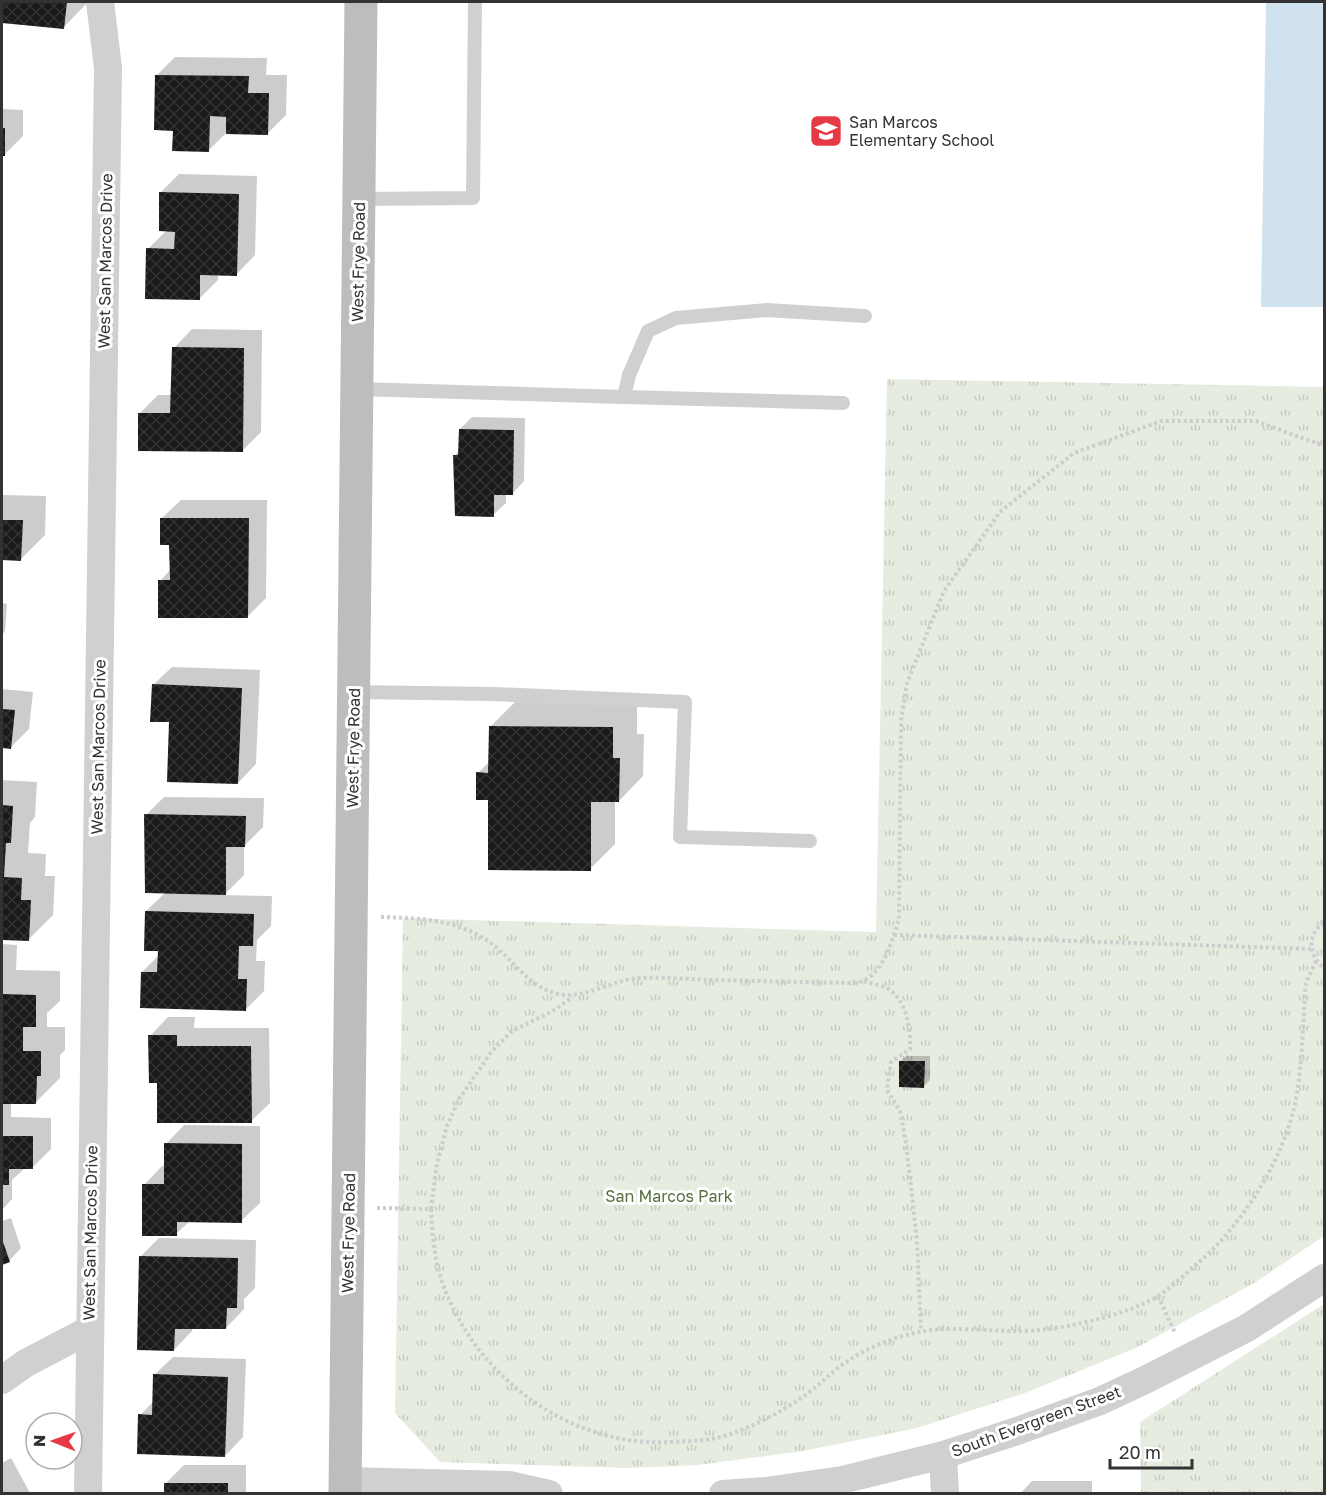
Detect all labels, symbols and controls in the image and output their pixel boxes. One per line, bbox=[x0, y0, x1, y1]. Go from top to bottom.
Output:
place label: San Marcos Elementary School bbox=[849, 112, 994, 150]
school or university icon: San Marcos Elementary School bbox=[808, 113, 844, 149]
street label: West San Marcos Drive bbox=[93, 173, 117, 349]
street label: West Frye Road bbox=[347, 202, 369, 322]
street label: West San Marcos Drive bbox=[86, 659, 110, 835]
street label: West Frye Road bbox=[342, 688, 364, 808]
street label: West San Marcos Drive bbox=[78, 1145, 102, 1321]
street label: West Frye Road bbox=[337, 1173, 359, 1293]
park label: San Marcos Park bbox=[605, 1186, 733, 1206]
street label: South Evergreen Street bbox=[948, 1381, 1124, 1461]
north arrow bbox=[24, 1411, 84, 1471]
scale bar bbox=[1110, 1432, 1192, 1470]
text: N bbox=[29, 1434, 49, 1447]
text: 20 m bbox=[1119, 1441, 1161, 1463]

